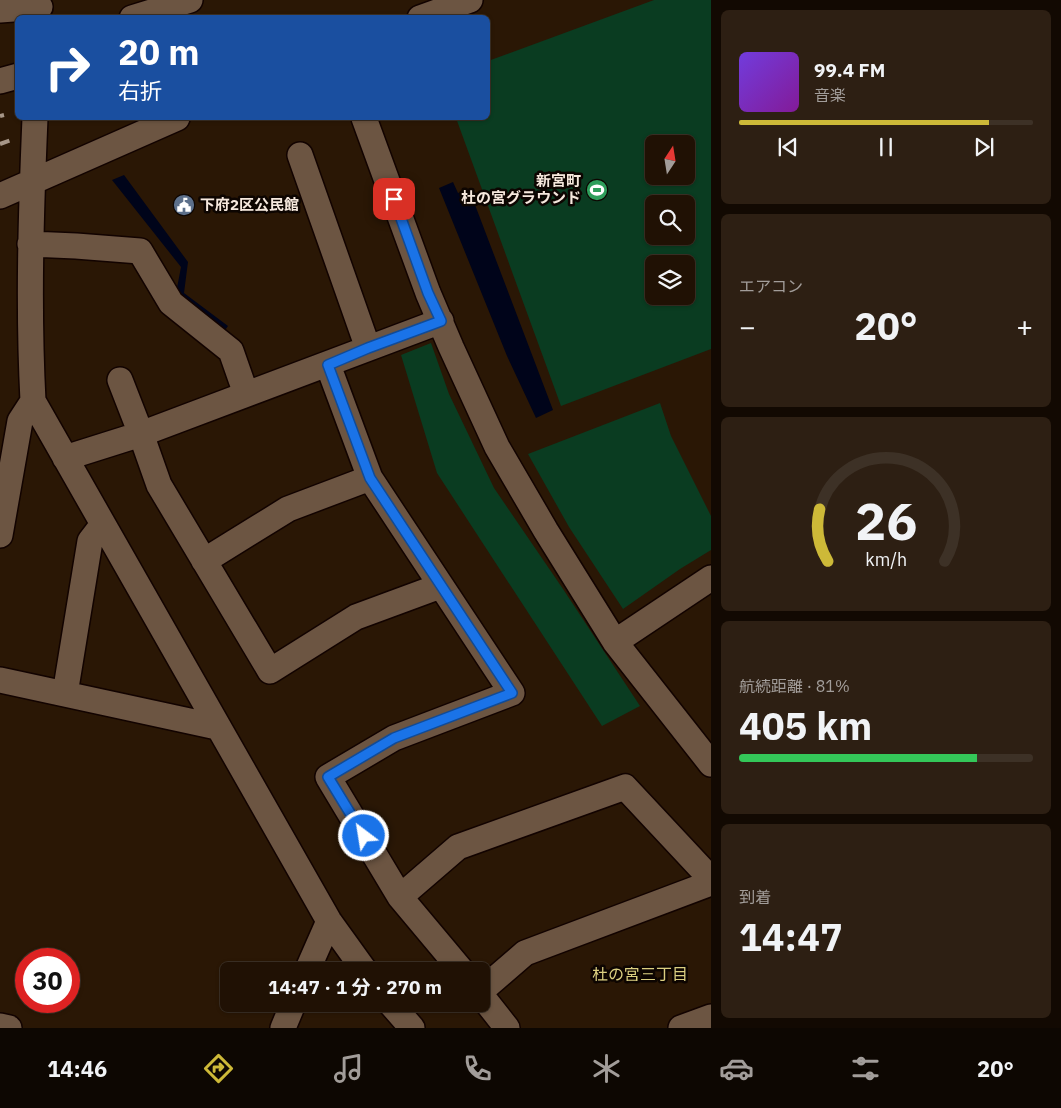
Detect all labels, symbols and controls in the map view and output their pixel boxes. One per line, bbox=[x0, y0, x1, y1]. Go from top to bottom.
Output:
text: 20 m bbox=[118, 29, 200, 75]
icon: right bbox=[35, 35, 100, 100]
text: 99.4 FM bbox=[814, 58, 885, 82]
text: 右折 bbox=[118, 76, 162, 105]
text: 音楽 bbox=[814, 85, 846, 105]
icon: previous bbox=[774, 133, 802, 161]
icon: pause bbox=[872, 133, 900, 161]
icon: next bbox=[970, 133, 998, 161]
north arrow bbox=[645, 135, 695, 185]
map controls bbox=[645, 135, 695, 305]
place label: 新宮町 杜の宮グラウンド bbox=[461, 171, 581, 207]
pin bbox=[373, 178, 415, 220]
sports icon: 新宮町 杜の宮グラウンド bbox=[585, 178, 609, 202]
icon: arrive bbox=[380, 185, 408, 213]
public building icon: 下府2区公民館 bbox=[172, 193, 196, 217]
place label: 下府2区公民館 bbox=[200, 195, 299, 214]
button: search bbox=[645, 195, 695, 245]
button: layers bbox=[645, 255, 695, 305]
text: エアコン bbox=[739, 276, 803, 296]
text: 20° bbox=[854, 301, 918, 350]
text: − bbox=[739, 308, 756, 345]
text: + bbox=[1016, 308, 1033, 345]
text: 26 bbox=[855, 487, 917, 554]
text: km/h bbox=[865, 548, 907, 571]
text: 航続距離 · 81% bbox=[739, 676, 850, 696]
text: 405 km bbox=[739, 701, 872, 750]
position arrow bbox=[337, 809, 389, 861]
text: 到着 bbox=[739, 887, 771, 907]
text: 14:47 bbox=[739, 912, 843, 961]
speed limit sign: 30 bbox=[15, 948, 80, 1013]
district label: 杜の宮三丁目 bbox=[592, 964, 688, 984]
text: 14:47 · 1 分 · 270 m bbox=[268, 975, 442, 999]
icon: directions bbox=[201, 1051, 236, 1086]
icon: music bbox=[331, 1051, 366, 1086]
icon: phone bbox=[460, 1051, 495, 1086]
icon: climate bbox=[589, 1051, 624, 1086]
icon: car bbox=[719, 1051, 754, 1086]
icon: filters bbox=[848, 1051, 883, 1086]
text: 14:46 bbox=[47, 1054, 107, 1083]
text: 20° bbox=[977, 1054, 1014, 1083]

